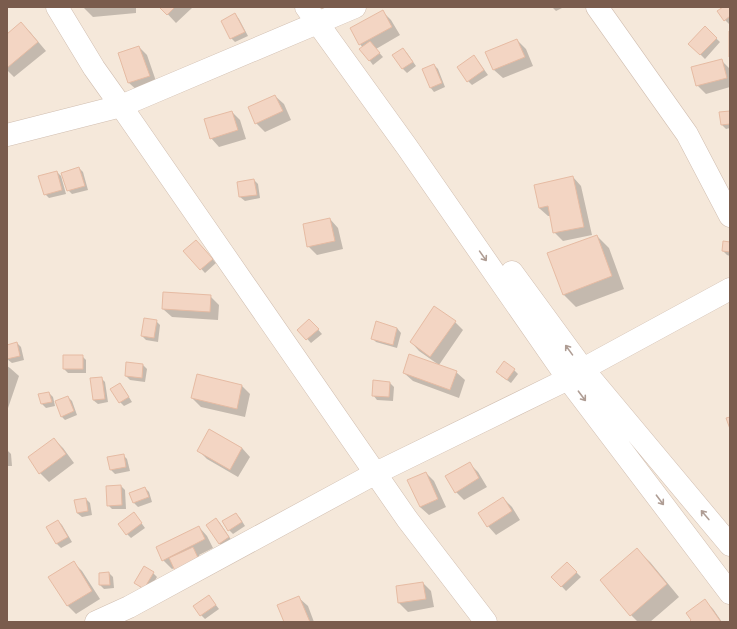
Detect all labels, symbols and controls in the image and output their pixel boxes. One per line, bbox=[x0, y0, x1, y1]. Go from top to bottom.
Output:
one-way arrow bbox=[479, 250, 487, 261]
one-way arrow bbox=[564, 345, 573, 356]
one-way arrow bbox=[577, 391, 586, 402]
one-way arrow bbox=[656, 495, 664, 506]
one-way arrow bbox=[700, 509, 709, 520]

